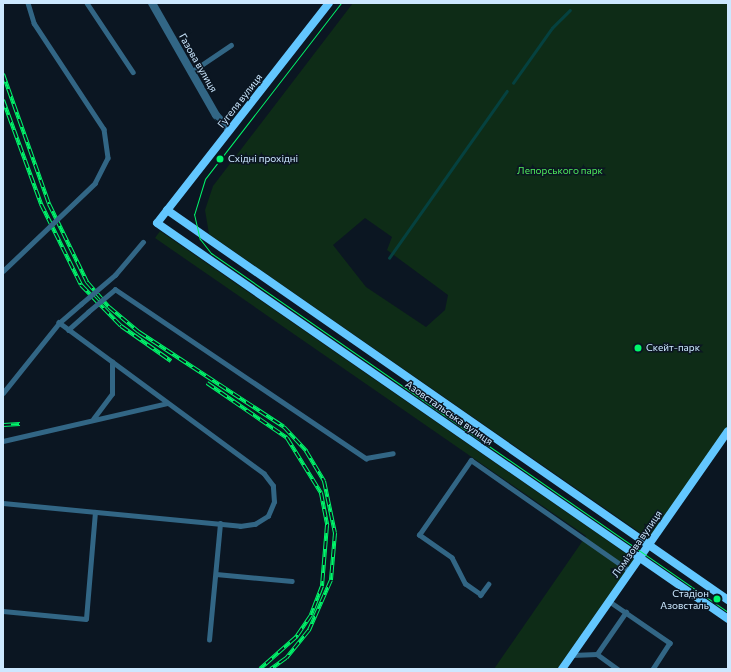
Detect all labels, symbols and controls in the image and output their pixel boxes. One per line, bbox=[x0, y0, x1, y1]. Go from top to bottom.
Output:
street label: Газова вулиця bbox=[176, 31, 220, 95]
street label: Гугеля вулиця bbox=[215, 72, 265, 130]
place label: Східні прохідні bbox=[228, 153, 298, 165]
marker: Східні прохідні bbox=[215, 154, 225, 164]
park label: Лепорського парк bbox=[517, 165, 603, 177]
place label: Скейт-парк bbox=[646, 342, 700, 354]
marker: Скейт-парк bbox=[633, 343, 643, 353]
street label: Азовстальська вулиця bbox=[403, 378, 495, 448]
street label: Ломізова вулиця bbox=[609, 508, 665, 580]
place label: Стадіон Азовсталь bbox=[660, 587, 709, 610]
marker: Стадіон Азовсталь bbox=[712, 594, 722, 604]

